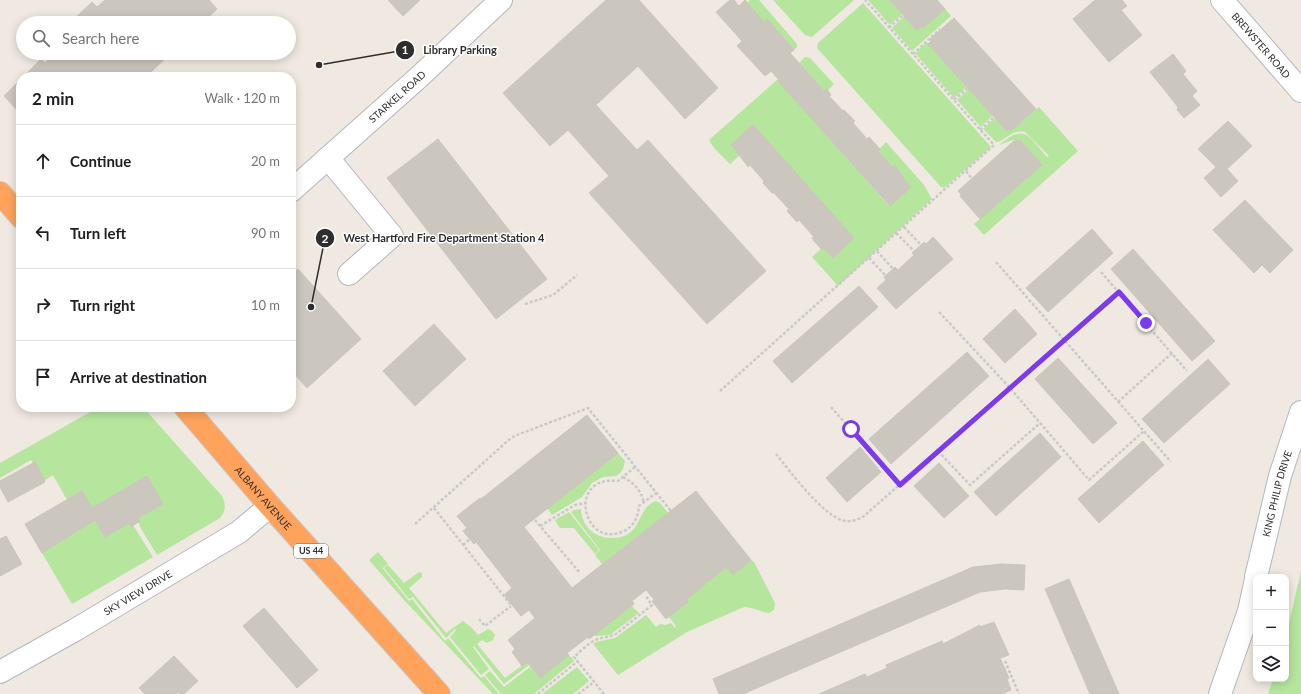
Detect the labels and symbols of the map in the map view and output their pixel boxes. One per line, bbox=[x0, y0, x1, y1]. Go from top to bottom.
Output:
street label: BREWSTER ROAD bbox=[1230, 10, 1293, 81]
callout: Library Parking bbox=[395, 39, 505, 62]
text: 1 bbox=[402, 42, 409, 57]
text: Library Parking bbox=[423, 43, 497, 56]
street label: STARKEL ROAD bbox=[366, 68, 428, 125]
callout: West Hartford Fire Department Station 4 bbox=[315, 227, 552, 250]
text: 2 bbox=[322, 231, 329, 246]
text: West Hartford Fire Department Station 4 bbox=[344, 231, 545, 244]
route end bbox=[1137, 314, 1155, 332]
route start bbox=[842, 420, 860, 438]
street label: KING PHILIP DRIVE bbox=[1260, 449, 1294, 538]
street label: ALBANY AVENUE bbox=[232, 464, 294, 532]
road number: US 44 bbox=[294, 544, 328, 558]
street label: SKY VIEW DRIVE bbox=[101, 567, 174, 618]

